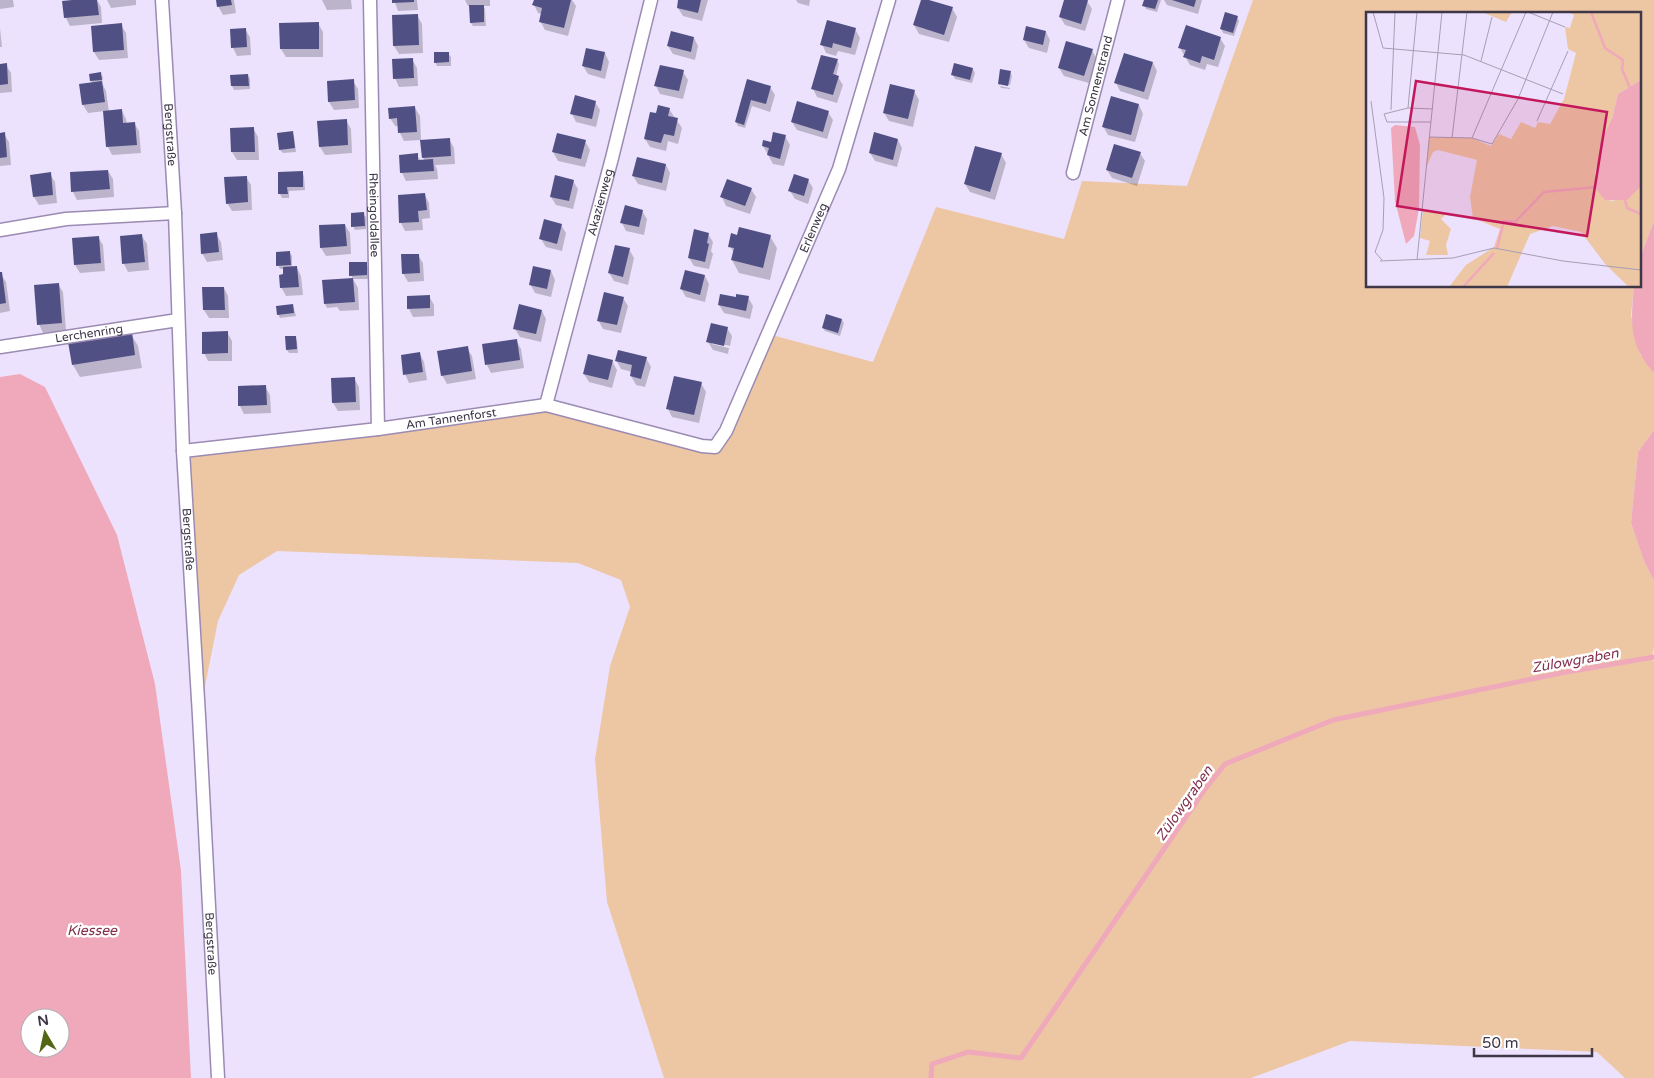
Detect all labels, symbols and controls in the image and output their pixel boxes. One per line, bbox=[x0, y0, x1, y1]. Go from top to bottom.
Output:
inset map bbox=[1366, 12, 1642, 288]
street label: Am Sonnenstrand bbox=[1076, 34, 1115, 138]
street label: Bergstraße bbox=[161, 103, 179, 167]
street label: Akazienweg bbox=[585, 167, 616, 237]
street label: Rheingoldallee bbox=[366, 172, 382, 258]
street label: Erlenweg bbox=[797, 201, 831, 255]
street label: Lerchenring bbox=[54, 321, 124, 346]
street label: Am Tannenforst bbox=[405, 405, 498, 432]
street label: Bergstraße bbox=[179, 508, 197, 571]
water label: Zülowgraben bbox=[1530, 644, 1620, 676]
water label: Zülowgraben bbox=[1152, 762, 1217, 844]
street label: Bergstraße bbox=[202, 912, 220, 976]
water label: Kiessee bbox=[67, 922, 118, 939]
north arrow bbox=[20, 1008, 70, 1058]
text: N bbox=[36, 1011, 50, 1030]
scale bar bbox=[1474, 1026, 1592, 1058]
text: 50 m bbox=[1482, 1034, 1519, 1052]

